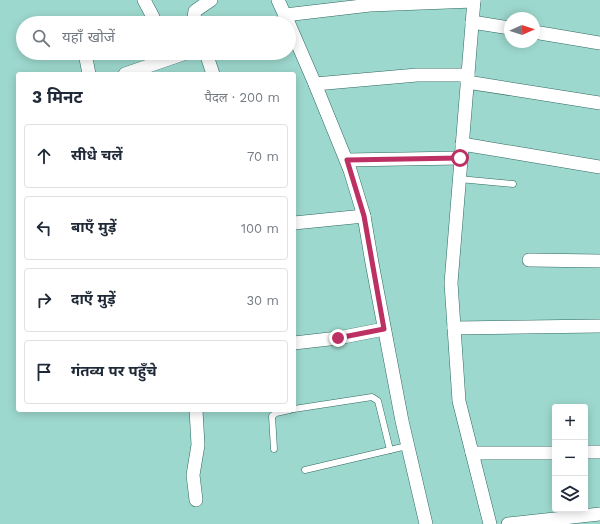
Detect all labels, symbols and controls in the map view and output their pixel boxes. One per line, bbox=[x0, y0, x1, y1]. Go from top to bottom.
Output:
north arrow bbox=[504, 12, 540, 48]
search box bbox=[16, 16, 296, 60]
icon: search bbox=[30, 27, 52, 49]
text: यहाँ खोजें bbox=[62, 28, 115, 46]
text: 3 मिनट bbox=[32, 87, 83, 107]
text: पैदल · 200 m bbox=[205, 90, 280, 105]
icon: ahead bbox=[33, 145, 55, 167]
text: सीधे चलें bbox=[71, 146, 123, 164]
text: 70 m bbox=[247, 149, 279, 164]
route start bbox=[451, 149, 469, 167]
icon: left bbox=[33, 217, 55, 239]
text: बाएँ मुड़ें bbox=[71, 218, 116, 236]
text: 100 m bbox=[241, 221, 279, 236]
icon: right bbox=[33, 289, 55, 311]
text: दाएँ मुड़ें bbox=[71, 290, 116, 308]
text: 30 m bbox=[247, 293, 279, 308]
route end bbox=[329, 329, 347, 347]
icon: arrive bbox=[33, 361, 55, 383]
text: गंतव्य पर पहुँचे bbox=[71, 362, 157, 380]
map controls bbox=[552, 404, 588, 512]
button: + bbox=[552, 404, 588, 440]
button: − bbox=[552, 440, 588, 476]
button: layers bbox=[552, 476, 588, 512]

